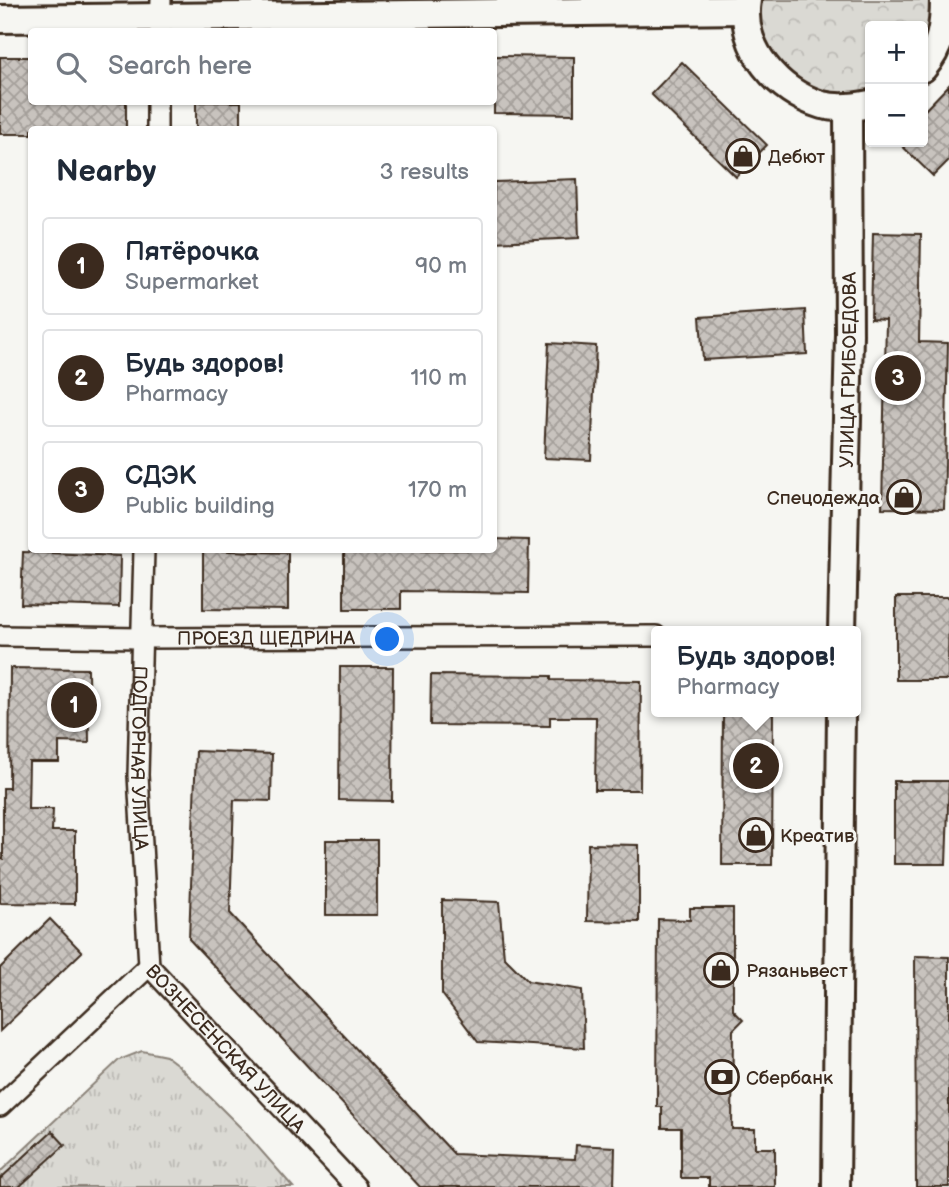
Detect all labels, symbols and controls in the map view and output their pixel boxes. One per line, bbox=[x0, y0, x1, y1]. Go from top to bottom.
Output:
map controls bbox=[865, 21, 928, 147]
button: + bbox=[865, 21, 928, 84]
search box bbox=[28, 28, 497, 105]
icon: search bbox=[52, 48, 90, 86]
text: Search here bbox=[108, 51, 252, 82]
button: − bbox=[865, 84, 928, 147]
shop icon: Дебют bbox=[724, 137, 762, 175]
place label: Дебют bbox=[768, 146, 825, 169]
text: Nearby bbox=[56, 154, 156, 190]
text: 3 results bbox=[380, 158, 469, 186]
text: Пятёрочка bbox=[125, 237, 259, 268]
text: 1 bbox=[76, 252, 86, 280]
text: 90 m bbox=[415, 252, 467, 280]
text: Supermarket bbox=[125, 268, 259, 296]
street label: УЛИЦА ГРИБОЕДОВА bbox=[836, 272, 862, 468]
text: Будь здоров! bbox=[125, 349, 284, 380]
pin: 3 bbox=[875, 352, 921, 404]
text: 2 bbox=[74, 364, 88, 392]
text: 110 m bbox=[410, 364, 467, 392]
text: Pharmacy bbox=[125, 380, 228, 408]
text: СДЭК bbox=[125, 461, 196, 492]
text: 3 bbox=[74, 476, 88, 504]
text: 170 m bbox=[408, 476, 467, 504]
shop icon: Спецодежда bbox=[885, 478, 923, 516]
place label: Спецодежда bbox=[767, 487, 880, 510]
text: Public building bbox=[125, 492, 275, 520]
your location bbox=[370, 622, 404, 656]
popup bbox=[651, 626, 861, 717]
street label: ПРОЕЗД ЩЕДРИНА bbox=[177, 627, 356, 651]
text: Будь здоров! bbox=[676, 642, 836, 673]
street label: ПОДГОРНАЯ УЛИЦА bbox=[125, 665, 152, 851]
text: Pharmacy bbox=[676, 673, 780, 701]
pin: 1 bbox=[51, 679, 97, 731]
pin: 2 bbox=[733, 740, 779, 792]
shop icon: Креатив bbox=[737, 816, 775, 854]
place label: Креатив bbox=[780, 825, 854, 848]
shop icon: Рязаньвест bbox=[702, 951, 740, 989]
street label: ВОЗНЕСЕНСКАЯ УЛИЦА bbox=[140, 960, 310, 1139]
place label: Рязаньвест bbox=[746, 960, 848, 983]
bank icon: Сбербанк bbox=[703, 1058, 741, 1096]
place label: Сбербанк bbox=[746, 1067, 833, 1090]

